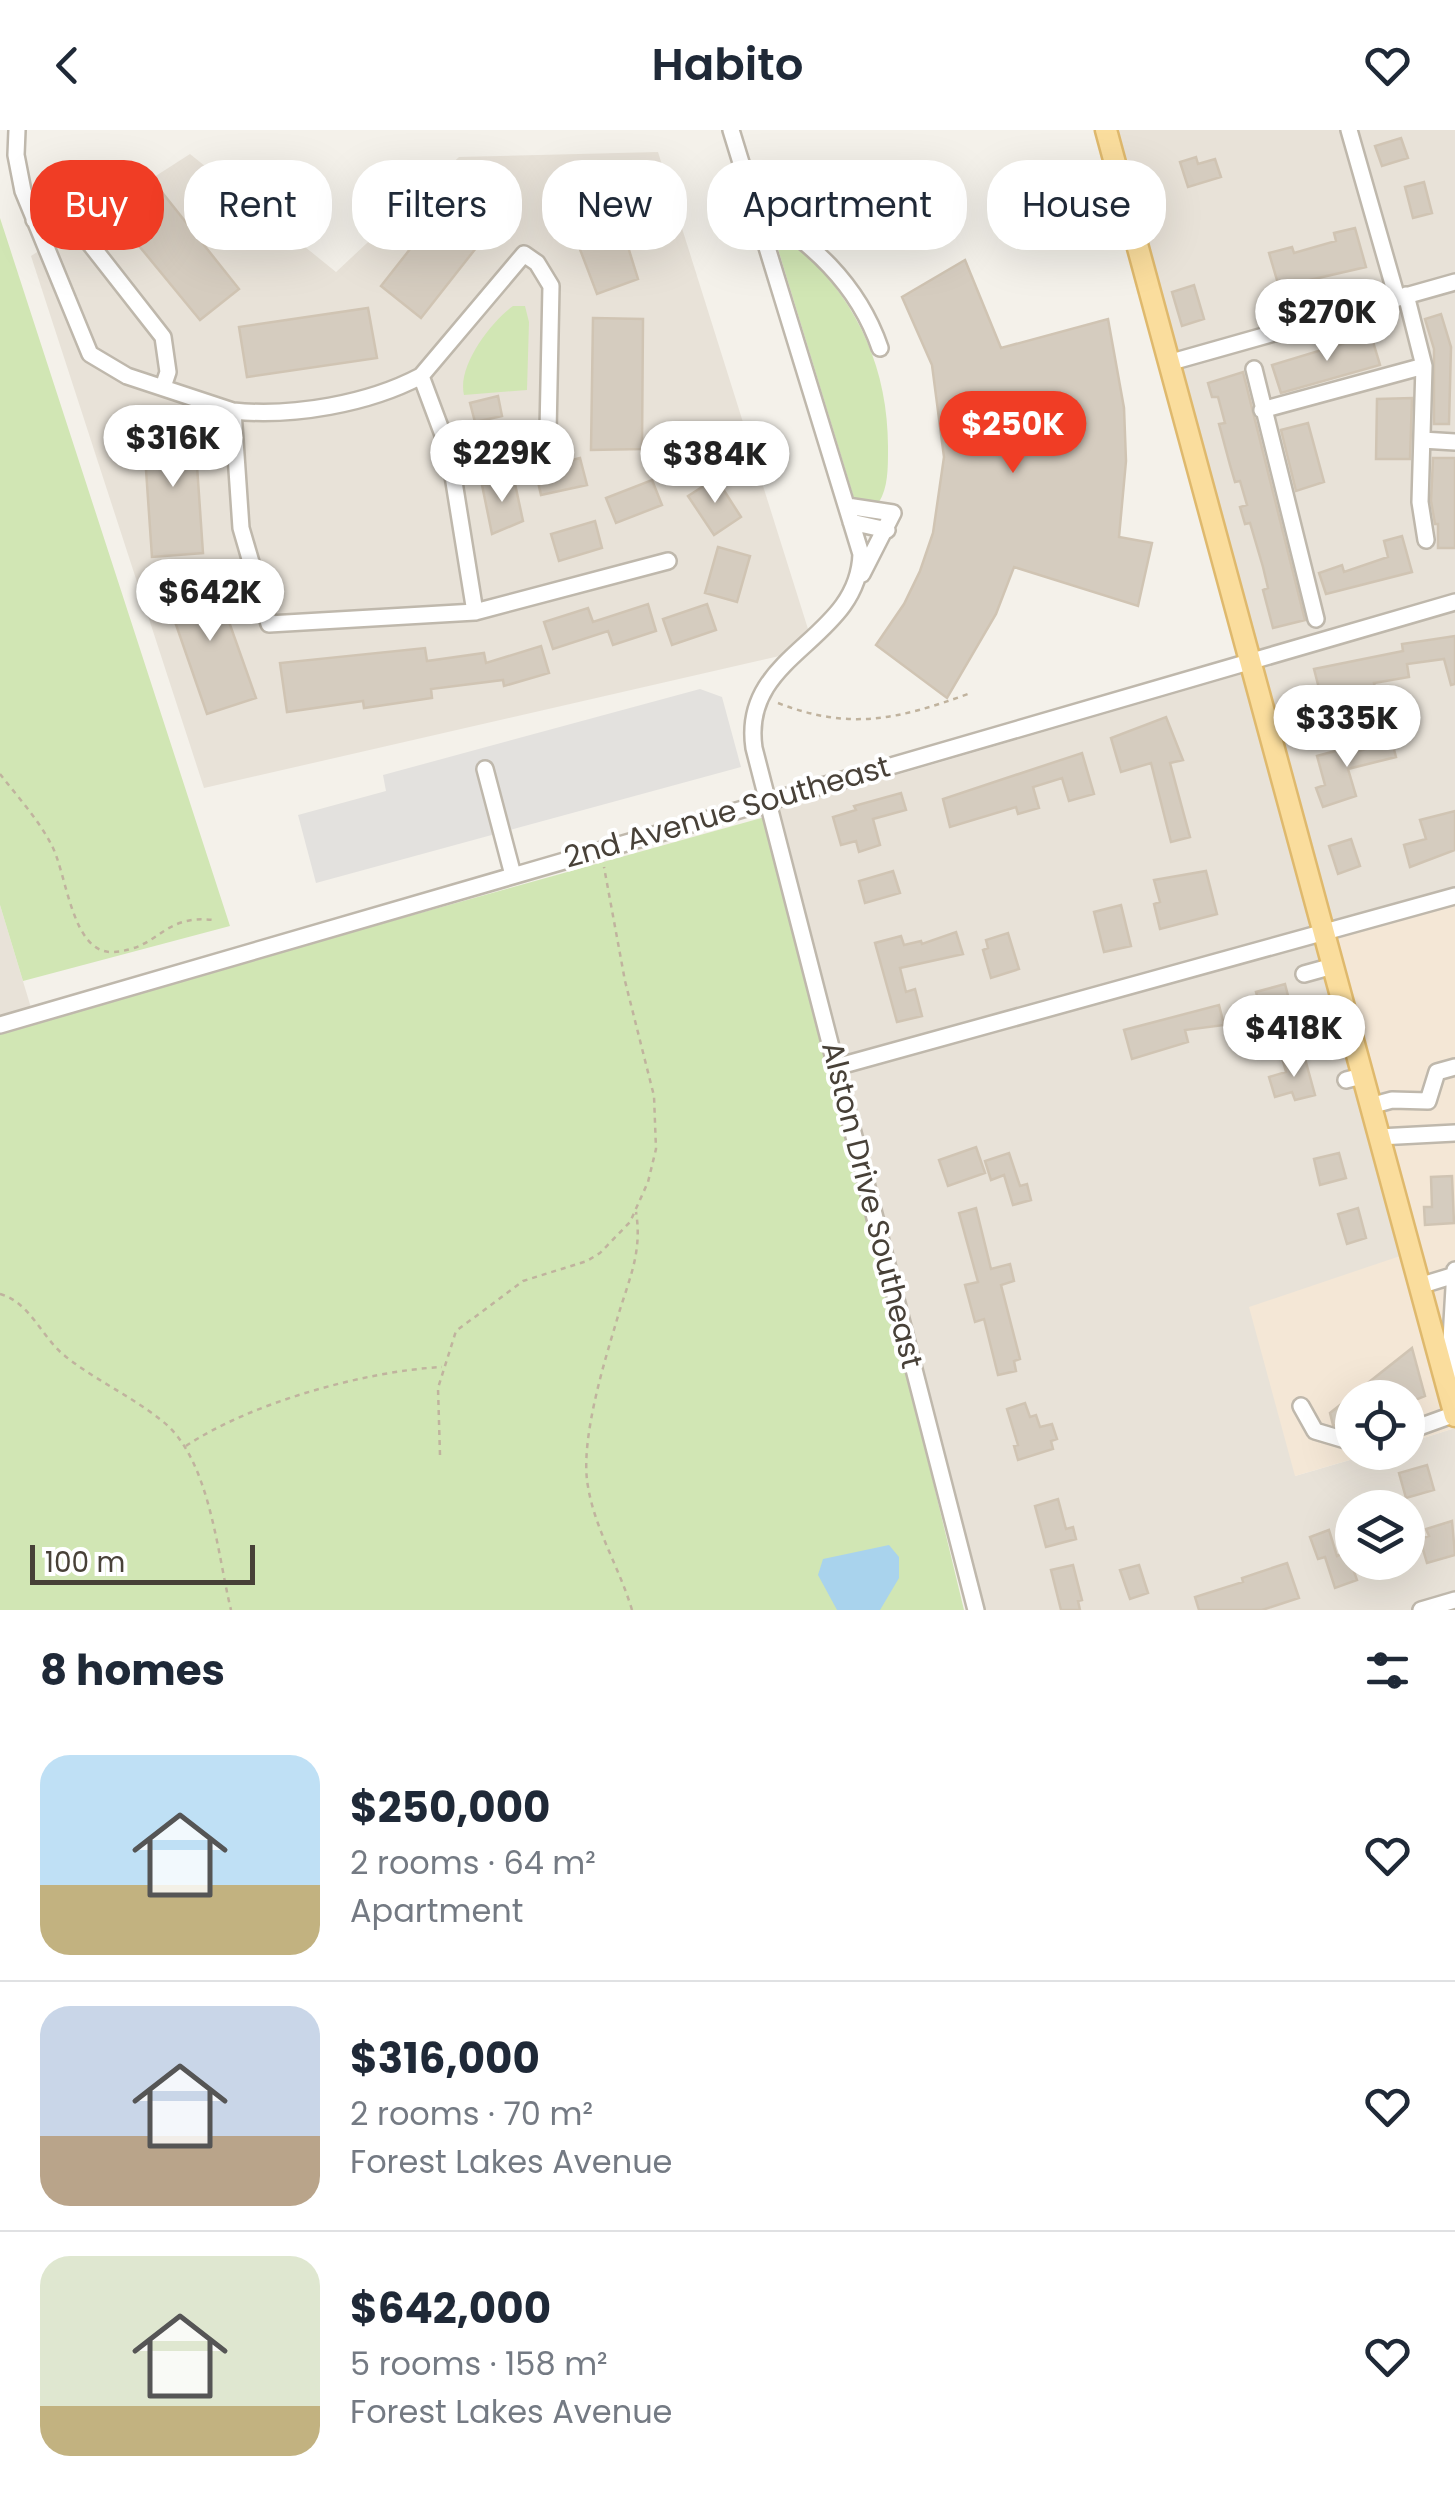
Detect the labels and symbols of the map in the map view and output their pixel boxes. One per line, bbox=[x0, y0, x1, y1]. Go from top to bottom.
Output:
pin: $270K bbox=[1257, 279, 1397, 364]
pin: $250K bbox=[943, 391, 1083, 476]
pin: $316K bbox=[103, 405, 243, 490]
pin: $229K bbox=[432, 420, 572, 505]
pin: $384K bbox=[645, 421, 785, 506]
pin: $642K bbox=[140, 559, 280, 644]
pin: $335K bbox=[1277, 685, 1417, 770]
street label: 2nd Avenue Southeast bbox=[559, 744, 895, 879]
pin: $418K bbox=[1224, 995, 1364, 1080]
street label: Alston Drive Southeast bbox=[811, 1037, 934, 1373]
scale bar bbox=[30, 1540, 255, 1584]

